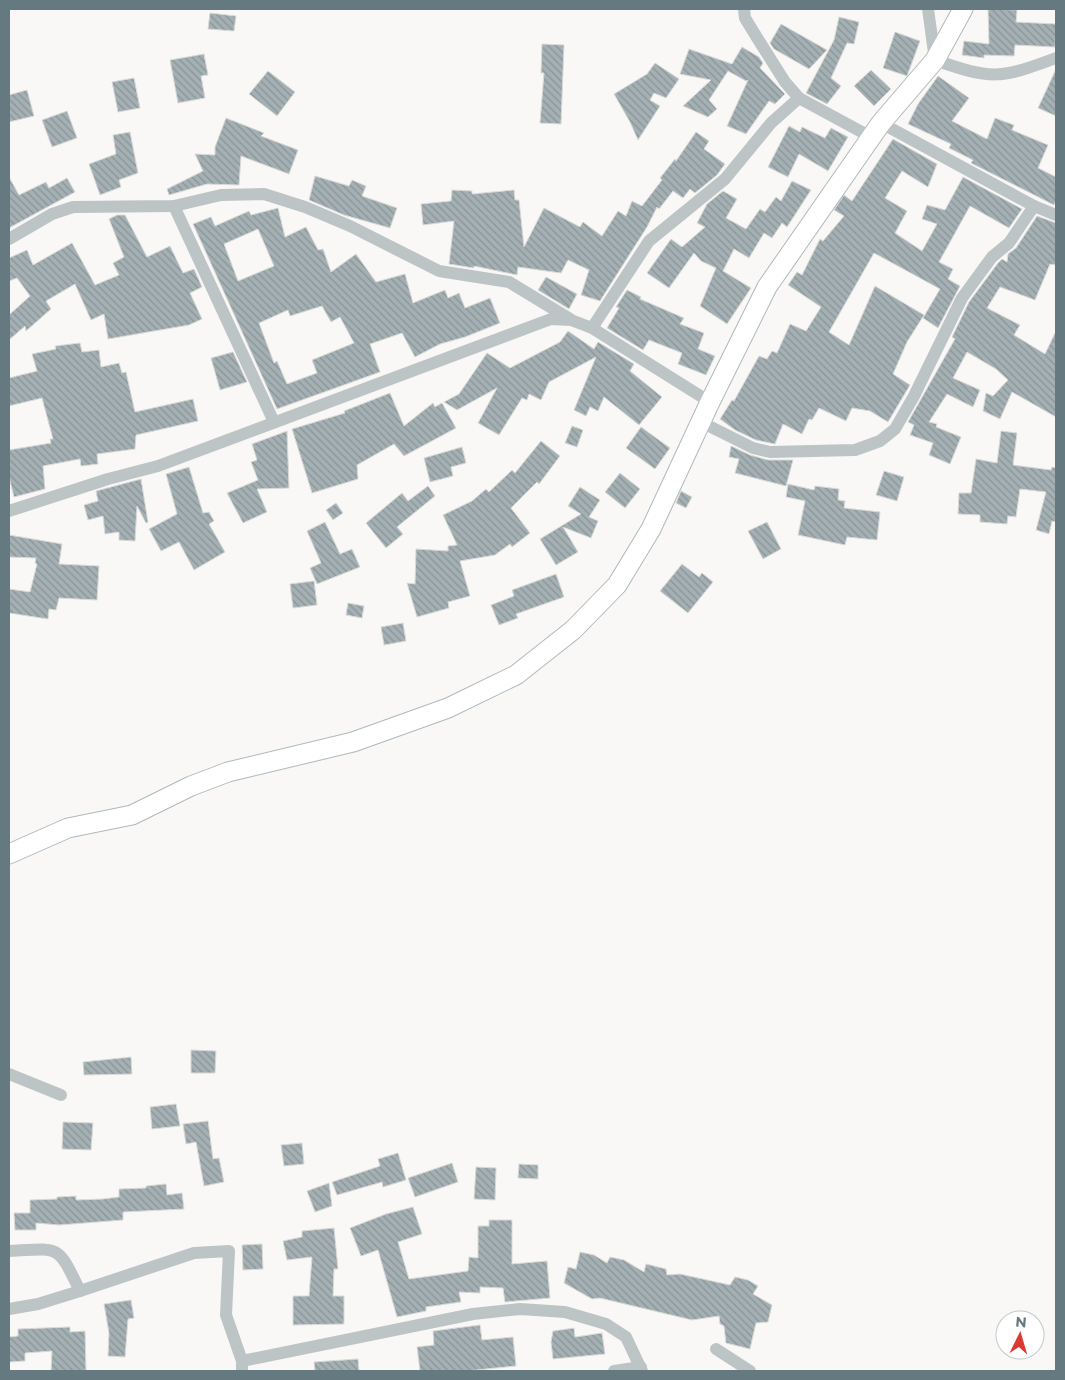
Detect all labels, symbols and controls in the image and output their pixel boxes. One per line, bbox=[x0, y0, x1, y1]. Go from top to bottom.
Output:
north arrow bbox=[995, 1310, 1045, 1360]
text: N bbox=[1015, 1313, 1028, 1332]

